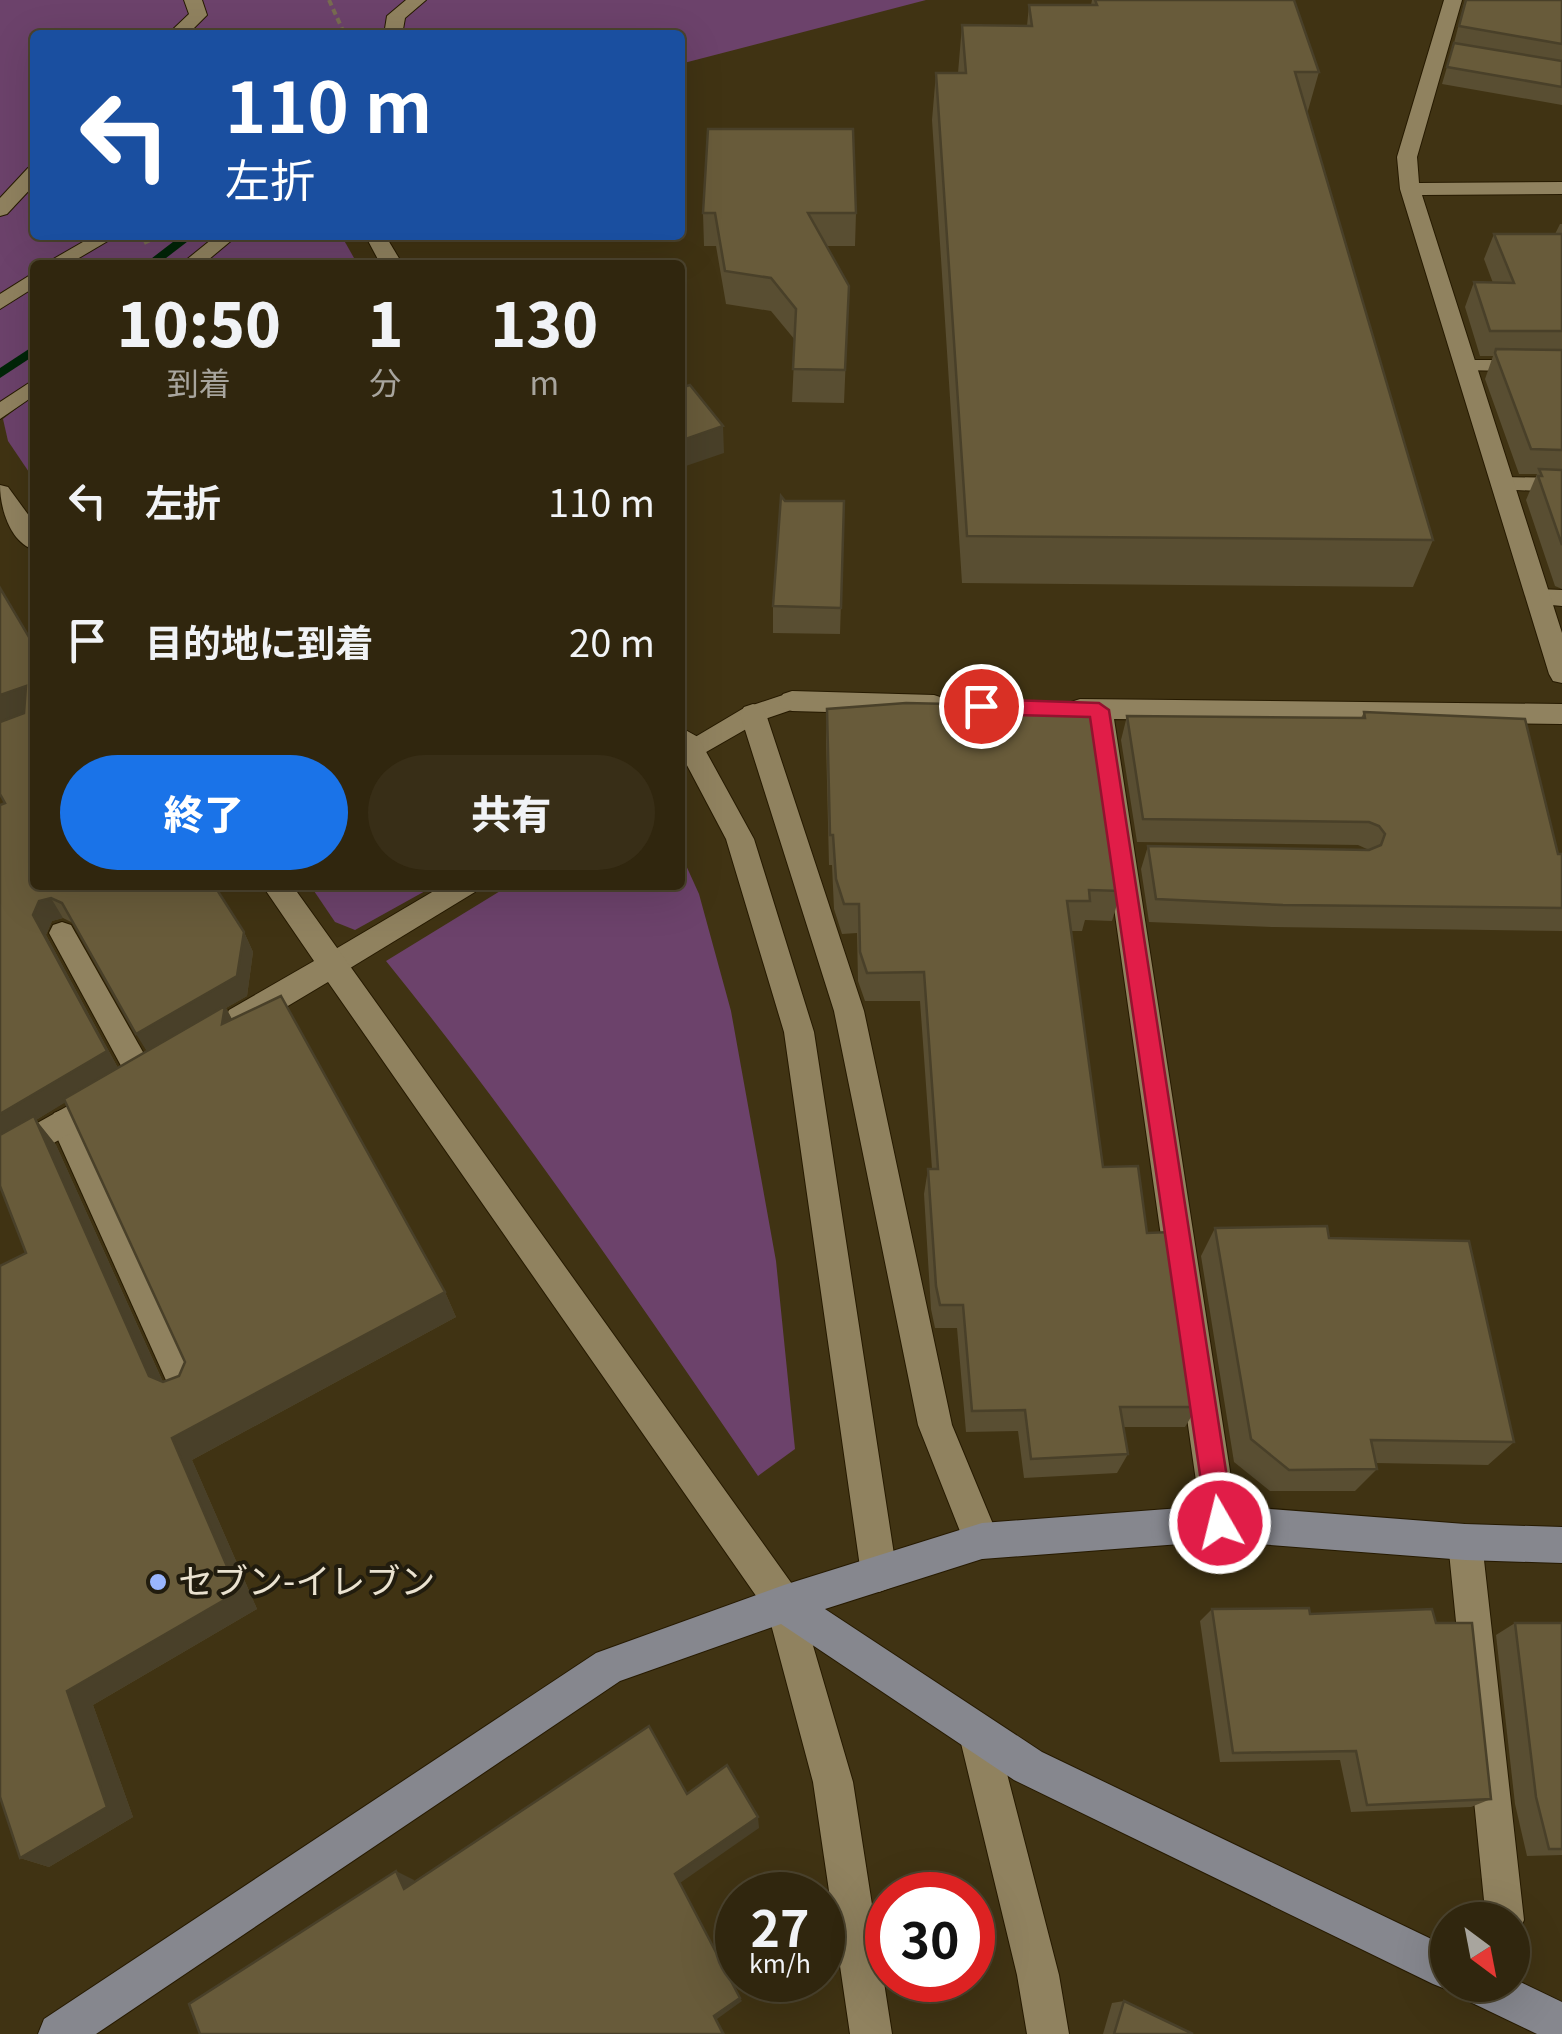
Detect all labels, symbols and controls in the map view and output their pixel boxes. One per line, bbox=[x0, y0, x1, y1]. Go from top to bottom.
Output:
text: 110 m bbox=[225, 52, 432, 153]
icon: left bbox=[60, 70, 190, 200]
text: 左折 bbox=[225, 145, 315, 210]
text: 10:50 bbox=[117, 277, 281, 364]
text: 1 bbox=[368, 277, 404, 364]
text: 130 bbox=[490, 277, 598, 364]
text: 到着 bbox=[167, 358, 231, 404]
text: 分 bbox=[370, 358, 402, 404]
text: m bbox=[529, 358, 559, 404]
icon: left bbox=[60, 473, 115, 528]
text: 左折 bbox=[145, 473, 221, 528]
text: 110 m bbox=[548, 473, 655, 528]
icon: arrive bbox=[60, 613, 115, 668]
text: 目的地に到着 bbox=[145, 613, 373, 668]
text: 20 m bbox=[569, 613, 655, 668]
pin bbox=[939, 664, 1024, 749]
icon: arrive bbox=[954, 679, 1009, 734]
button: 終了 bbox=[60, 755, 348, 870]
button: 共有 bbox=[368, 755, 655, 870]
position arrow bbox=[1168, 1471, 1272, 1575]
place label: セブン-イレブン bbox=[178, 1553, 435, 1604]
marker: セブン-イレブン bbox=[147, 1571, 169, 1593]
speed limit sign: 30 bbox=[865, 1872, 995, 2002]
text: 27 bbox=[751, 1889, 810, 1961]
north arrow bbox=[1430, 1902, 1530, 2002]
map controls bbox=[1430, 1902, 1530, 2002]
text: km/h bbox=[749, 1944, 811, 1980]

